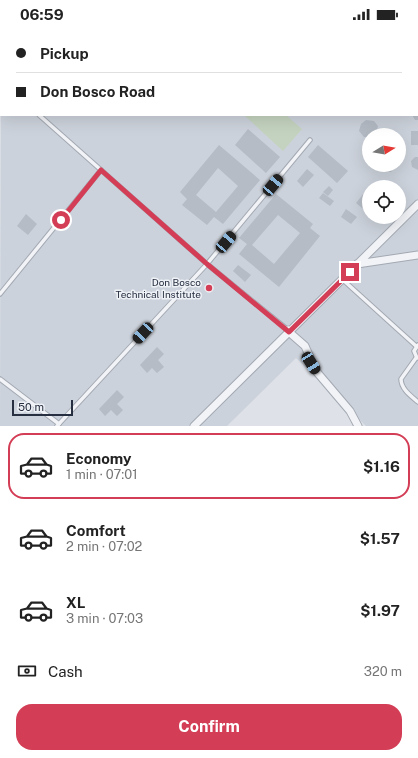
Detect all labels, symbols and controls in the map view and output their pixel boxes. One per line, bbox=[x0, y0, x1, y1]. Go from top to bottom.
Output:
text: 06:59 bbox=[20, 6, 64, 23]
text: Pickup bbox=[40, 45, 89, 62]
text: Don Bosco Road bbox=[40, 83, 155, 100]
north arrow bbox=[362, 128, 406, 172]
map controls bbox=[362, 128, 406, 224]
car bbox=[261, 172, 285, 198]
button: locate bbox=[362, 180, 406, 224]
route start bbox=[52, 211, 70, 229]
car bbox=[214, 229, 238, 255]
route end bbox=[341, 263, 359, 281]
place label: Don Bosco Technical Institute bbox=[115, 276, 201, 300]
marker: Don Bosco Technical Institute bbox=[204, 283, 214, 293]
car bbox=[130, 320, 156, 346]
car bbox=[300, 350, 322, 376]
scale bar bbox=[12, 398, 73, 417]
text: 50 m bbox=[18, 401, 44, 413]
icon: car bbox=[18, 448, 54, 484]
text: Economy bbox=[66, 450, 131, 467]
text: $1.16 bbox=[363, 458, 400, 475]
text: 1 min · 07:01 bbox=[66, 467, 137, 482]
icon: car bbox=[18, 520, 54, 556]
text: Comfort bbox=[66, 522, 126, 539]
text: $1.57 bbox=[360, 530, 400, 547]
text: 2 min · 07:02 bbox=[66, 539, 142, 554]
icon: car bbox=[18, 592, 54, 628]
text: XL bbox=[66, 594, 85, 611]
text: $1.97 bbox=[360, 602, 400, 619]
text: 3 min · 07:03 bbox=[66, 611, 143, 626]
icon: cash bbox=[16, 660, 38, 682]
text: Cash bbox=[48, 663, 83, 680]
text: 320 m bbox=[364, 664, 402, 679]
button: Confirm bbox=[16, 704, 402, 750]

